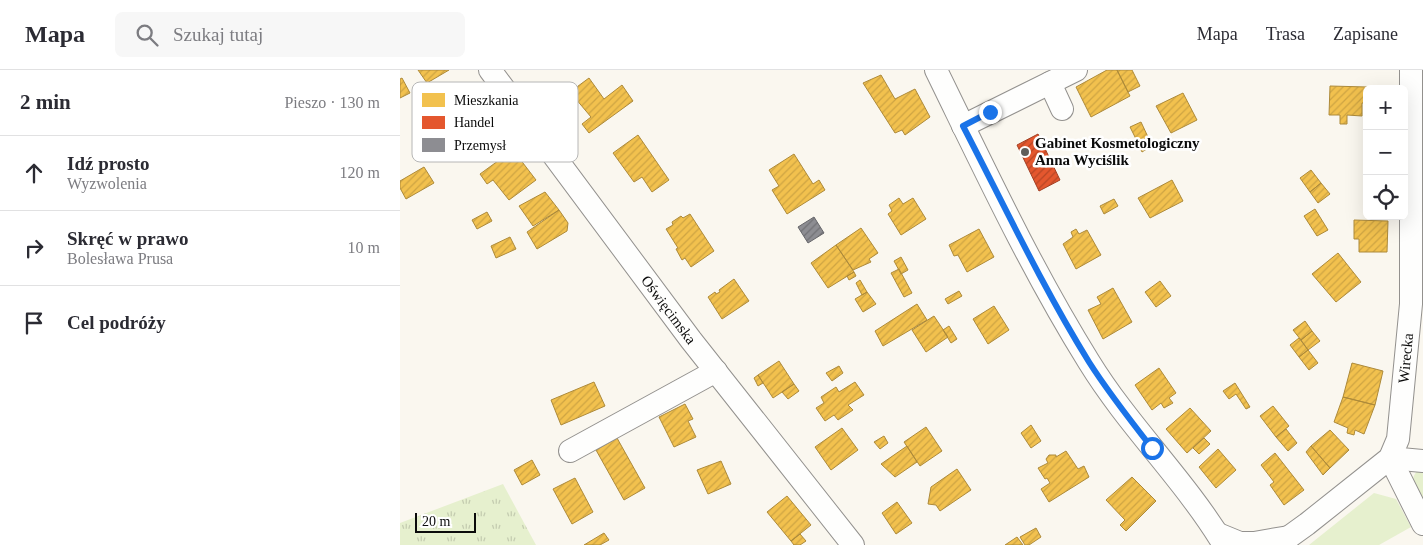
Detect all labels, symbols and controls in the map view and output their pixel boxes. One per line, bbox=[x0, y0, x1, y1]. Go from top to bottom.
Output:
search box bbox=[115, 12, 465, 57]
text: Mapa bbox=[25, 21, 85, 47]
icon: search bbox=[133, 21, 161, 49]
text: Szukaj tutaj bbox=[173, 24, 263, 45]
text: Mapa bbox=[1197, 24, 1238, 44]
text: Trasa bbox=[1266, 24, 1305, 44]
text: Zapisane bbox=[1333, 24, 1398, 44]
legend bbox=[412, 82, 578, 162]
map controls bbox=[1363, 85, 1408, 220]
button: + bbox=[1363, 85, 1408, 130]
text: 2 min bbox=[20, 90, 71, 114]
text: Mieszkania bbox=[454, 93, 519, 108]
text: Pieszo · 130 m bbox=[284, 94, 380, 111]
route end bbox=[979, 101, 1002, 124]
text: Handel bbox=[454, 115, 495, 130]
button: − bbox=[1363, 130, 1408, 175]
place label: Gabinet Kosmetologiczny Anna Wyciślik bbox=[1035, 135, 1200, 168]
text: Przemysł bbox=[454, 138, 506, 153]
marker: Gabinet Kosmetologiczny Anna Wyciślik bbox=[1019, 146, 1031, 158]
text: Idź prosto bbox=[67, 153, 150, 174]
icon: ahead bbox=[20, 159, 48, 187]
text: 120 m bbox=[340, 164, 380, 181]
text: Wyzwolenia bbox=[67, 175, 147, 192]
button: locate bbox=[1363, 175, 1408, 220]
text: Skręć w prawo bbox=[67, 228, 188, 249]
icon: right bbox=[20, 234, 48, 262]
text: 10 m bbox=[348, 239, 380, 256]
text: Bolesława Prusa bbox=[67, 250, 173, 267]
street label: Oświęcimska bbox=[638, 273, 699, 347]
icon: arrive bbox=[20, 309, 48, 337]
text: Cel podróży bbox=[67, 312, 166, 333]
street label: Wirecka bbox=[1395, 332, 1416, 384]
route start bbox=[1141, 437, 1164, 460]
scale bar bbox=[415, 510, 476, 533]
text: 20 m bbox=[422, 514, 450, 529]

